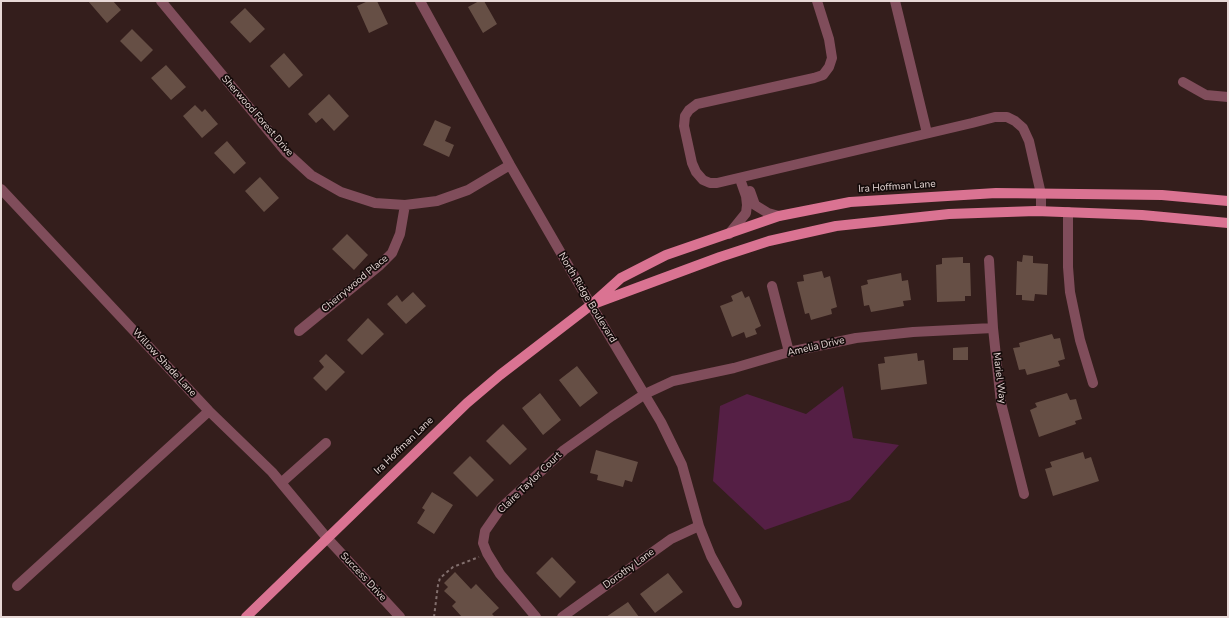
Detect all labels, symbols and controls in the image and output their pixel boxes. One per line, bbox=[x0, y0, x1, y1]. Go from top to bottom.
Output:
street label: Sherwood Forest Drive bbox=[219, 73, 295, 159]
street label: Ira Hoffman Lane bbox=[858, 178, 936, 196]
street label: North Ridge Boulevard bbox=[555, 251, 619, 345]
street label: Cherrywood Place bbox=[319, 253, 391, 315]
street label: Willow Shade Lane bbox=[130, 327, 198, 399]
street label: Amelia Drive bbox=[786, 335, 846, 359]
street label: Mariel Way bbox=[990, 352, 1008, 404]
street label: Ira Hoffman Lane bbox=[372, 415, 436, 477]
street label: Claire Taylor Court bbox=[496, 450, 564, 516]
street label: Dorothy Lane bbox=[601, 546, 657, 592]
street label: Success Drive bbox=[337, 550, 389, 604]

